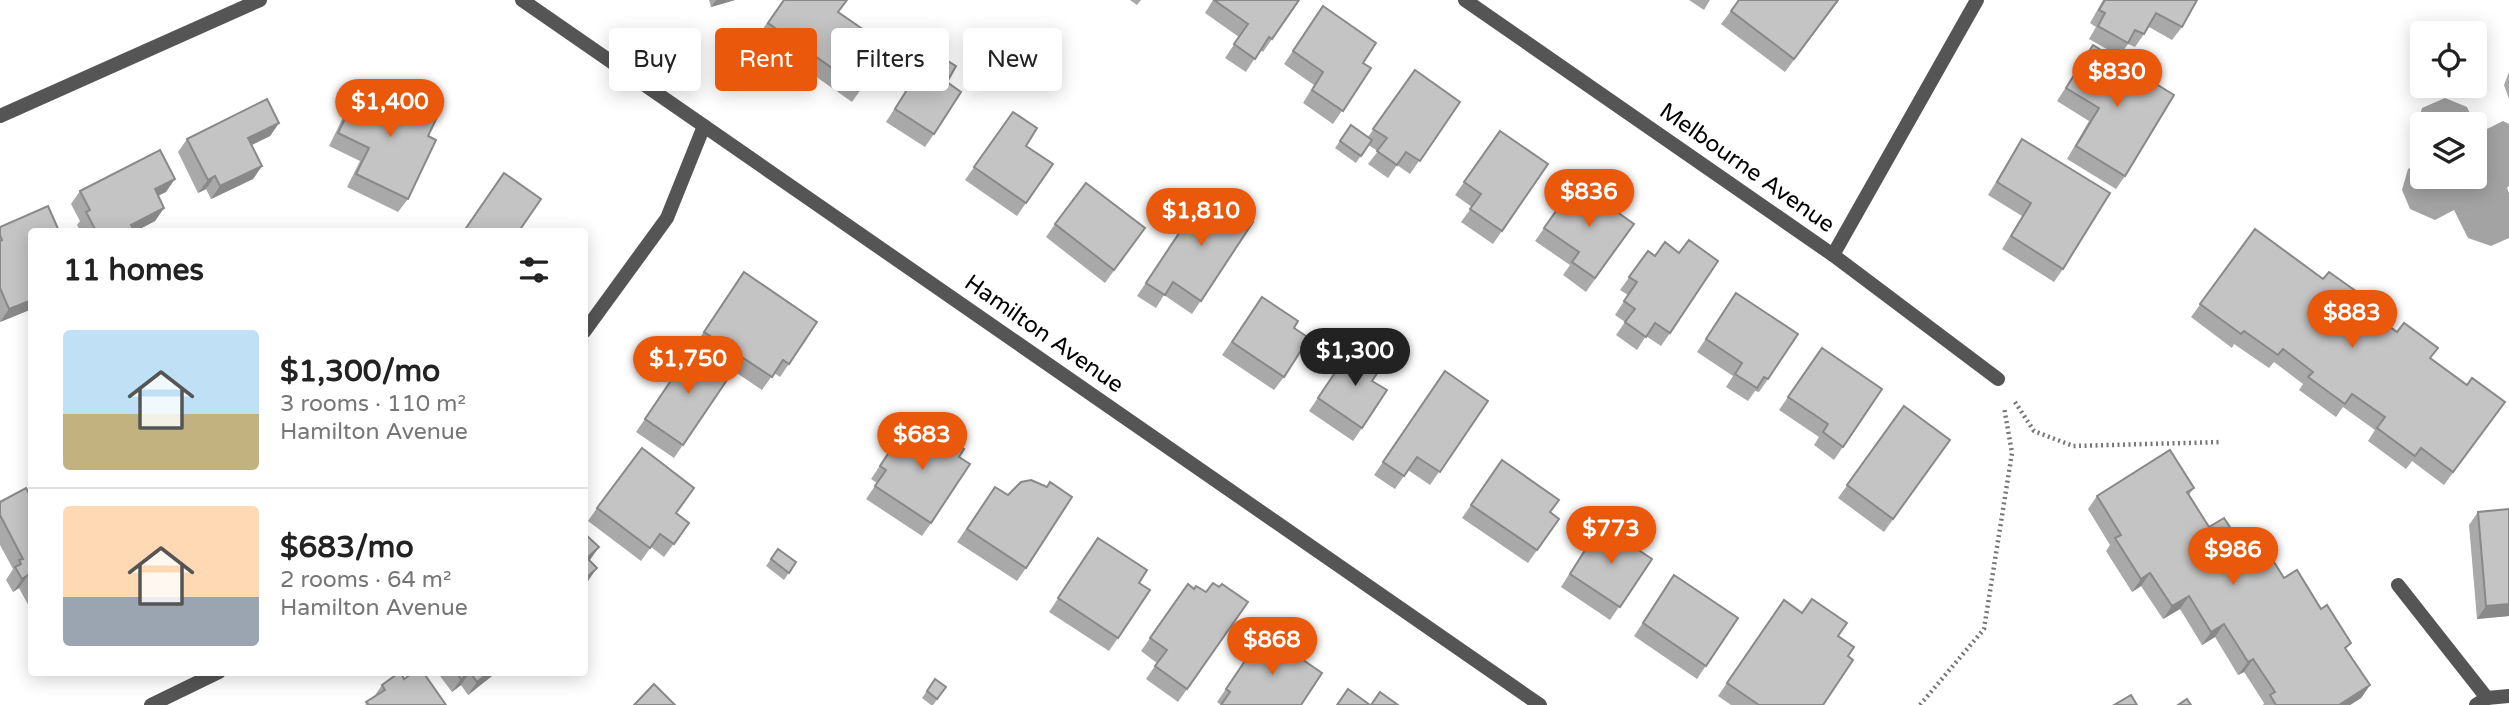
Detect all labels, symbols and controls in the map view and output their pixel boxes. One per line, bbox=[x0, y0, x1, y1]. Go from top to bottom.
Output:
map controls bbox=[2410, 21, 2487, 189]
button: locate bbox=[2410, 21, 2487, 98]
chip: Buy bbox=[609, 28, 701, 91]
chip: Rent bbox=[715, 28, 817, 91]
chip: Filters bbox=[831, 28, 949, 91]
chip: New bbox=[963, 28, 1062, 91]
pin: $830 bbox=[2076, 50, 2158, 109]
text: $830 bbox=[2088, 58, 2146, 86]
pin: $1,400 bbox=[333, 80, 447, 139]
text: $1,400 bbox=[351, 88, 429, 116]
street label: Melbourne Avenue bbox=[1654, 97, 1840, 239]
button: layers bbox=[2410, 112, 2487, 189]
pin: $836 bbox=[1548, 170, 1630, 229]
text: $836 bbox=[1560, 178, 1618, 206]
pin: $1,810 bbox=[1144, 188, 1258, 248]
text: $1,810 bbox=[1162, 197, 1240, 225]
icon: filters bbox=[515, 251, 553, 289]
text: 11 homes bbox=[63, 252, 204, 289]
street label: Hamilton Avenue bbox=[959, 269, 1129, 399]
pin: $883 bbox=[2311, 290, 2393, 350]
text: $883 bbox=[2323, 299, 2381, 327]
pin: $1,300 bbox=[1298, 328, 1412, 388]
pin: $1,750 bbox=[631, 336, 745, 396]
text: $1,300 bbox=[1316, 337, 1394, 365]
text: $1,750 bbox=[649, 345, 727, 373]
text: $1,300/mo bbox=[280, 353, 440, 390]
icon: home bbox=[119, 358, 203, 442]
text: 3 rooms · 110 m² bbox=[280, 390, 466, 418]
pin: $683 bbox=[881, 412, 963, 472]
text: Hamilton Avenue bbox=[280, 418, 468, 446]
text: $683 bbox=[893, 421, 951, 449]
pin: $773 bbox=[1570, 506, 1652, 566]
text: $773 bbox=[1582, 515, 1640, 543]
pin: $986 bbox=[2192, 528, 2274, 587]
text: $683/mo bbox=[280, 529, 414, 566]
icon: home bbox=[119, 534, 203, 618]
text: $986 bbox=[2204, 536, 2262, 564]
text: 2 rooms · 64 m² bbox=[280, 566, 451, 594]
text: Hamilton Avenue bbox=[280, 594, 468, 622]
pin: $868 bbox=[1231, 618, 1313, 677]
text: $868 bbox=[1243, 626, 1301, 654]

